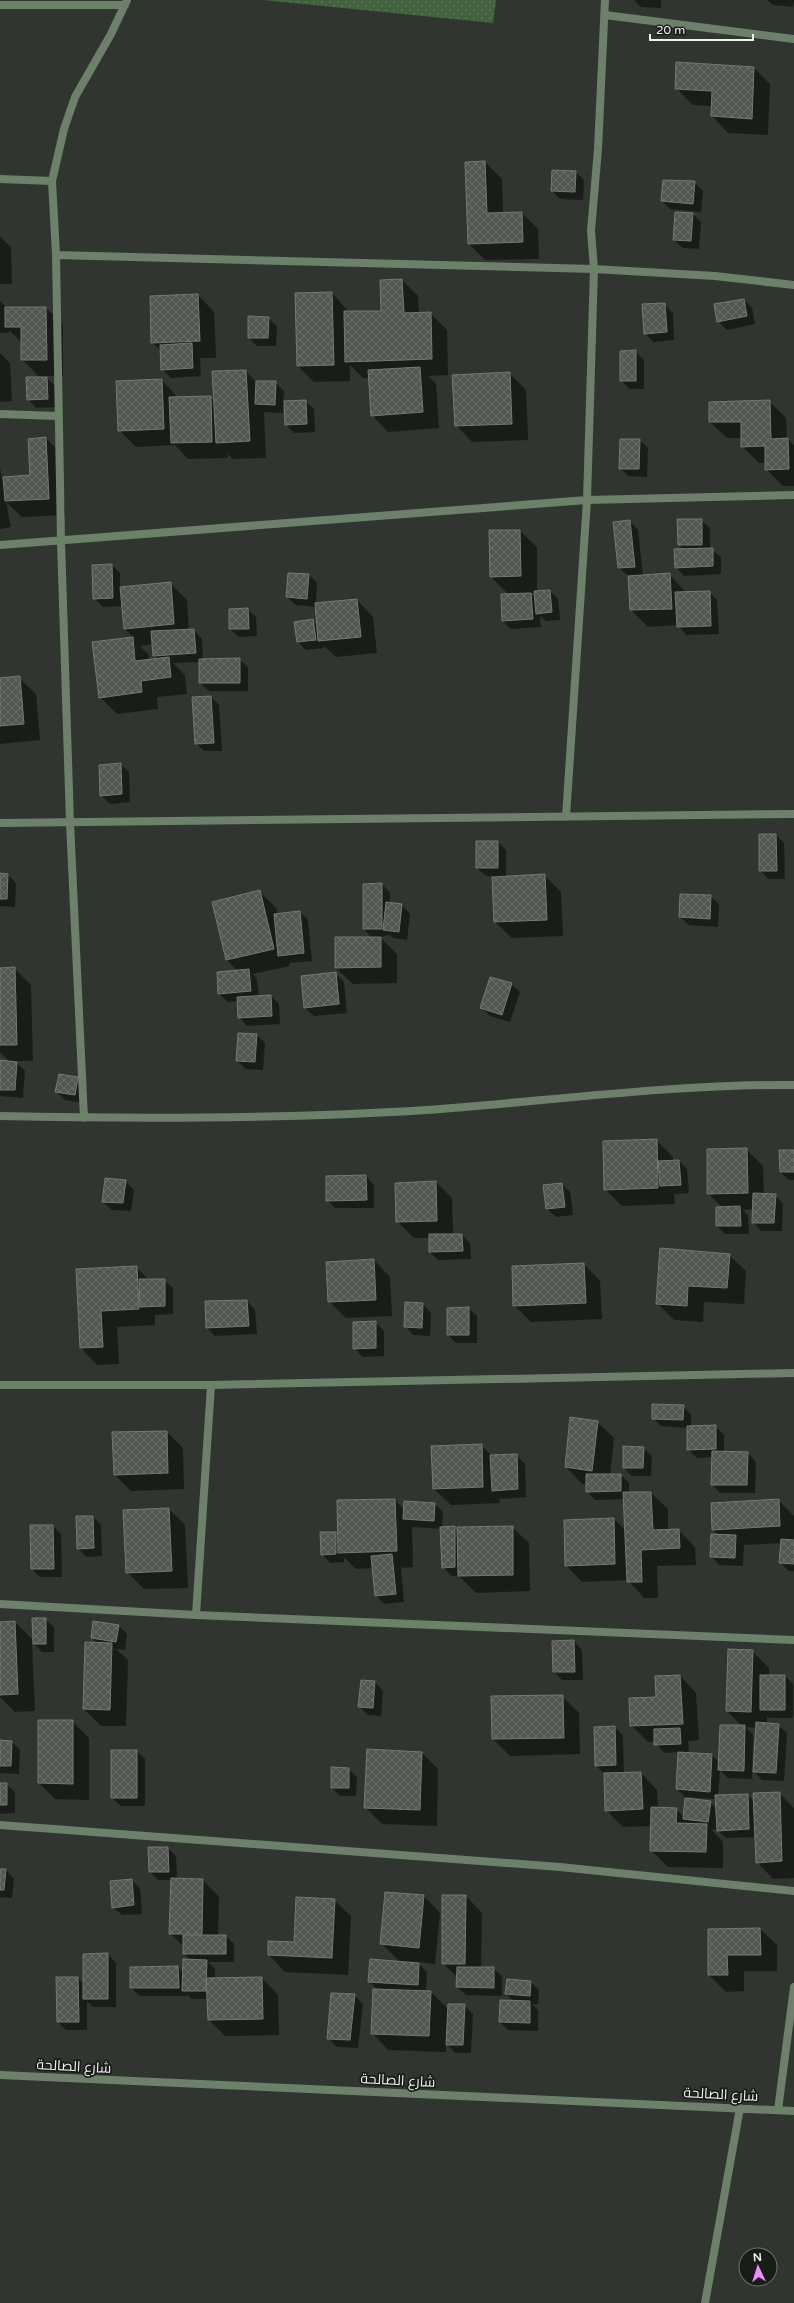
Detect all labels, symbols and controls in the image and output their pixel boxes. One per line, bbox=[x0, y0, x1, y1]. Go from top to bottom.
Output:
scale bar bbox=[650, 16, 753, 42]
text: 20 m bbox=[656, 23, 685, 37]
street label: شارع الصالحة bbox=[36, 2056, 112, 2077]
street label: شارع الصالحة bbox=[360, 2070, 436, 2091]
street label: شارع الصالحة bbox=[683, 2084, 759, 2105]
north arrow bbox=[738, 2247, 778, 2287]
text: N bbox=[752, 2251, 762, 2264]

